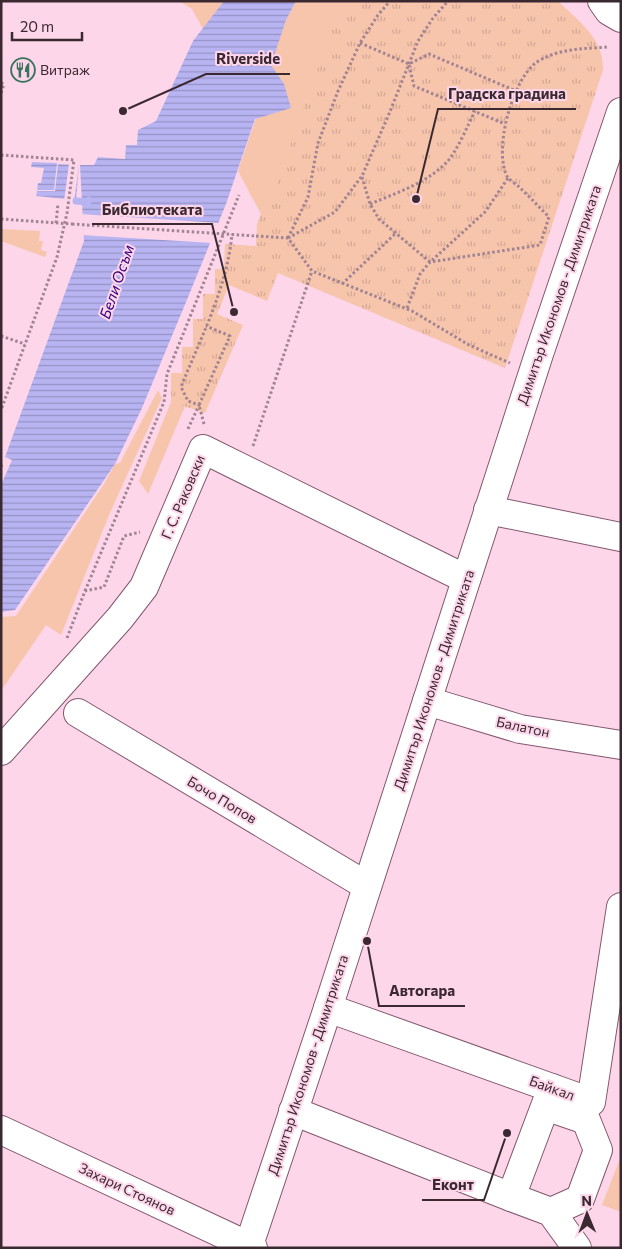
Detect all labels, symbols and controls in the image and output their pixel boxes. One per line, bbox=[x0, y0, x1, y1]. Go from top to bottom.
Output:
scale bar bbox=[12, 10, 82, 42]
text: 20 m bbox=[20, 17, 54, 35]
callout: Riverside bbox=[206, 44, 290, 74]
text: Riverside bbox=[216, 49, 280, 67]
restaurant icon: Витраж bbox=[10, 57, 36, 83]
place label: Витраж bbox=[40, 61, 90, 78]
callout: Градска градина bbox=[438, 79, 576, 109]
text: Градска градина bbox=[448, 84, 566, 102]
street label: Димитър Икономов - Димитриката bbox=[513, 183, 604, 407]
callout: Библиотеката bbox=[92, 194, 212, 224]
text: Библиотеката bbox=[102, 200, 202, 218]
water label: Бели Осъм bbox=[95, 242, 137, 321]
street label: Г. С. Раковски bbox=[157, 452, 208, 542]
street label: Димитър Икономов - Димитриката bbox=[390, 567, 477, 792]
street label: Балатон bbox=[495, 713, 551, 740]
street label: Бочо Попов bbox=[184, 772, 260, 827]
street label: Димитър Икономов - Димитриката bbox=[264, 952, 351, 1177]
callout: Автогара bbox=[379, 976, 465, 1006]
text: Автогара bbox=[389, 981, 455, 999]
street label: Байкал bbox=[527, 1072, 577, 1104]
street label: Захари Стоянов bbox=[76, 1159, 178, 1218]
callout: Еконт bbox=[422, 1170, 484, 1200]
text: Еконт bbox=[432, 1175, 474, 1193]
north arrow bbox=[562, 1189, 612, 1239]
text: N bbox=[581, 1192, 592, 1209]

